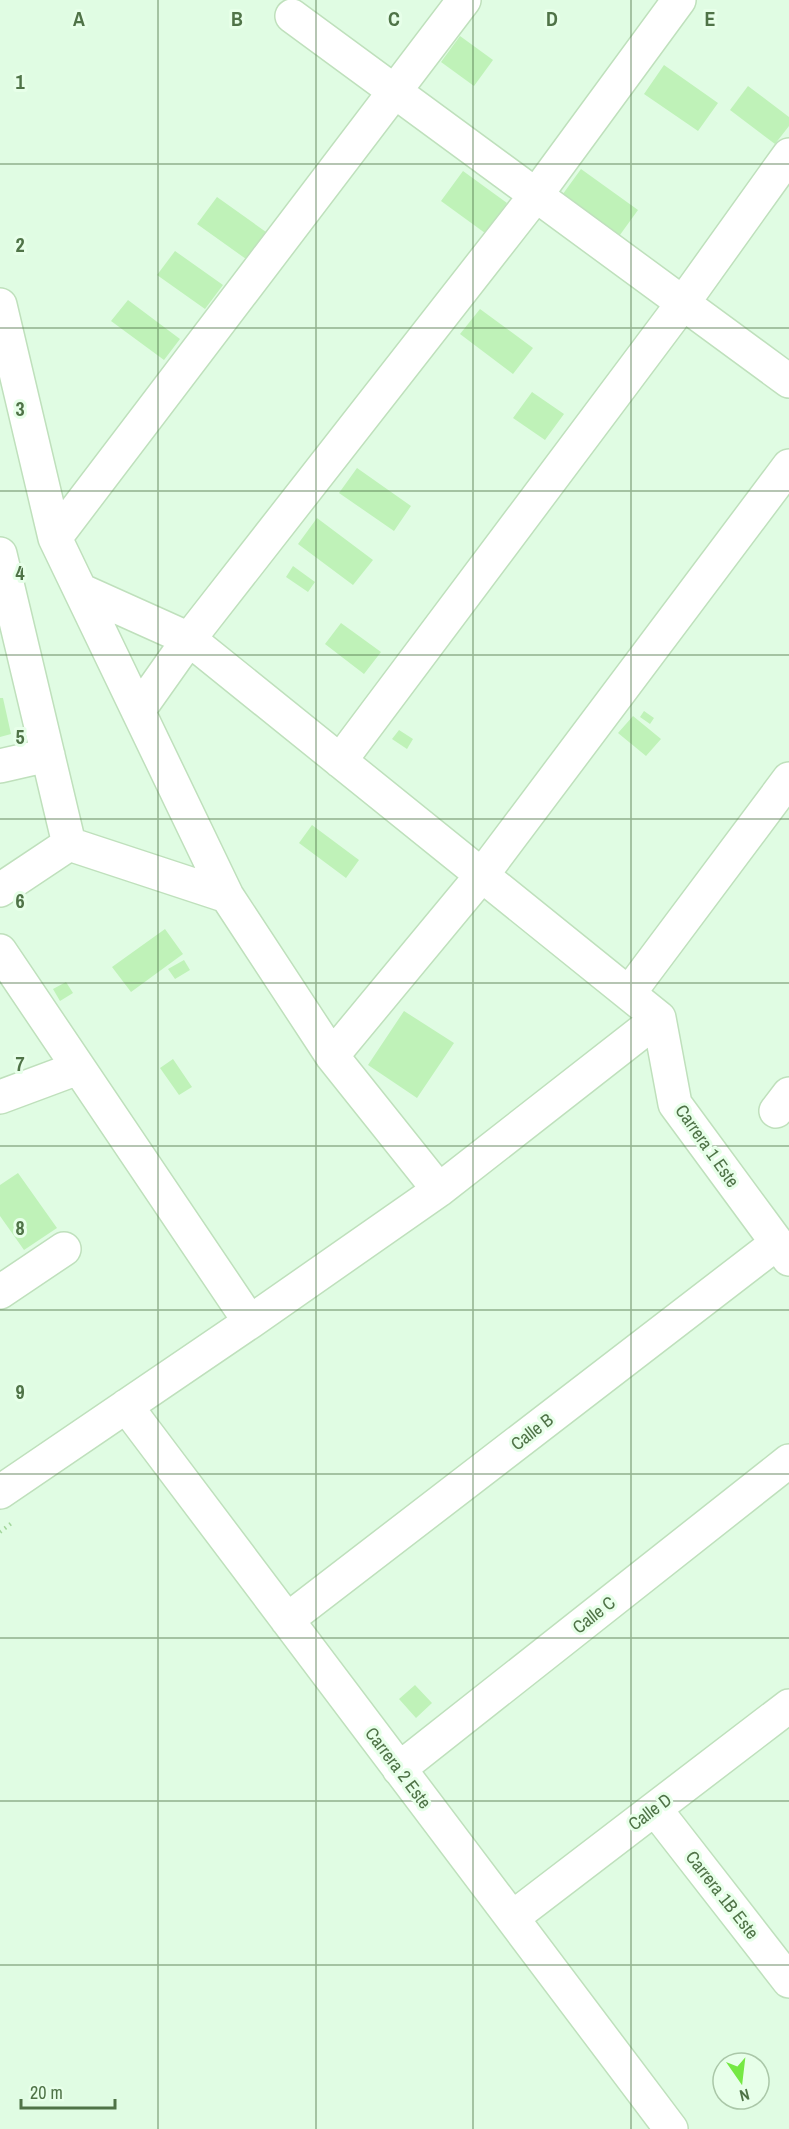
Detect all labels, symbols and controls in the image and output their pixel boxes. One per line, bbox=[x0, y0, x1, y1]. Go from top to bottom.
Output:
text: A bbox=[73, 5, 85, 32]
text: B bbox=[231, 5, 243, 32]
text: C bbox=[388, 5, 400, 32]
text: D bbox=[546, 5, 558, 32]
text: E bbox=[705, 5, 716, 32]
text: 1 bbox=[15, 68, 25, 95]
text: 2 bbox=[15, 231, 25, 258]
text: 3 bbox=[15, 395, 25, 422]
text: 4 bbox=[15, 559, 25, 586]
text: 5 bbox=[15, 723, 25, 750]
text: 6 bbox=[15, 887, 25, 914]
text: 7 bbox=[15, 1050, 25, 1077]
street label: Carrera 1 Este bbox=[670, 1099, 745, 1192]
text: 8 bbox=[15, 1214, 25, 1241]
text: 9 bbox=[15, 1378, 25, 1405]
street label: Calle B bbox=[505, 1407, 558, 1456]
street label: Calle C bbox=[567, 1590, 620, 1639]
street label: Carrera 2 Este bbox=[360, 1722, 437, 1814]
street label: Calle D bbox=[623, 1787, 677, 1836]
street label: Carrera 1B Este bbox=[680, 1845, 765, 1944]
north arrow bbox=[711, 2051, 771, 2111]
scale bar bbox=[21, 2072, 116, 2110]
text: 20 m bbox=[30, 2080, 63, 2105]
text: N bbox=[737, 2084, 752, 2107]

